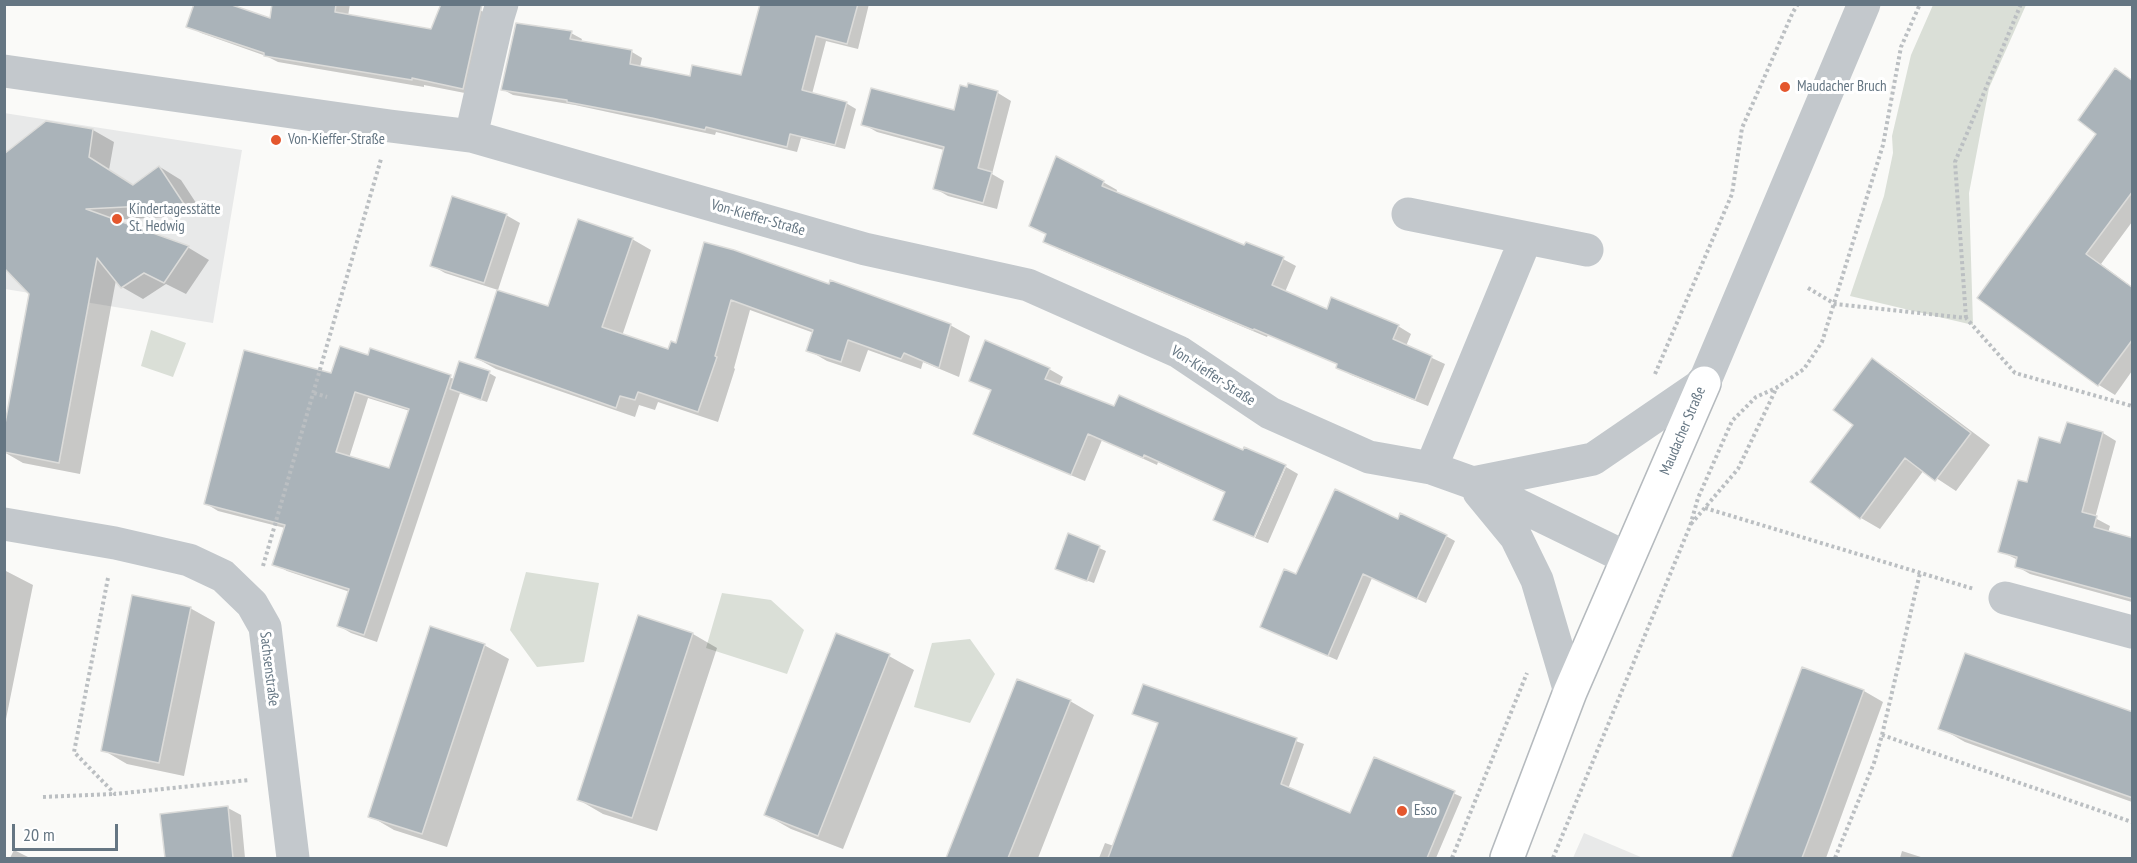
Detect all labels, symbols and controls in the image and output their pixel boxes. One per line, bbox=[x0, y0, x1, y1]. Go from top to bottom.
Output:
place label: Maudacher Bruch bbox=[1797, 78, 1887, 96]
marker: Maudacher Bruch bbox=[1778, 80, 1792, 94]
place label: Von-Kieffer-Straße bbox=[288, 131, 385, 149]
marker: Von-Kieffer-Straße bbox=[269, 133, 283, 147]
street label: Von-Kieffer-Straße bbox=[709, 196, 807, 240]
place label: Kindertagesstätte St. Hedwig bbox=[129, 201, 221, 236]
marker: Kindertagesstätte St. Hedwig bbox=[110, 212, 124, 226]
street label: Von-Kieffer-Straße bbox=[1167, 342, 1259, 410]
street label: Maudacher Straße bbox=[1656, 384, 1710, 478]
street label: Sachsenstraße bbox=[255, 631, 283, 707]
place label: Esso bbox=[1414, 802, 1437, 820]
marker: Esso bbox=[1395, 804, 1409, 818]
scale bar bbox=[15, 812, 122, 850]
text: 20 m bbox=[23, 823, 55, 846]

